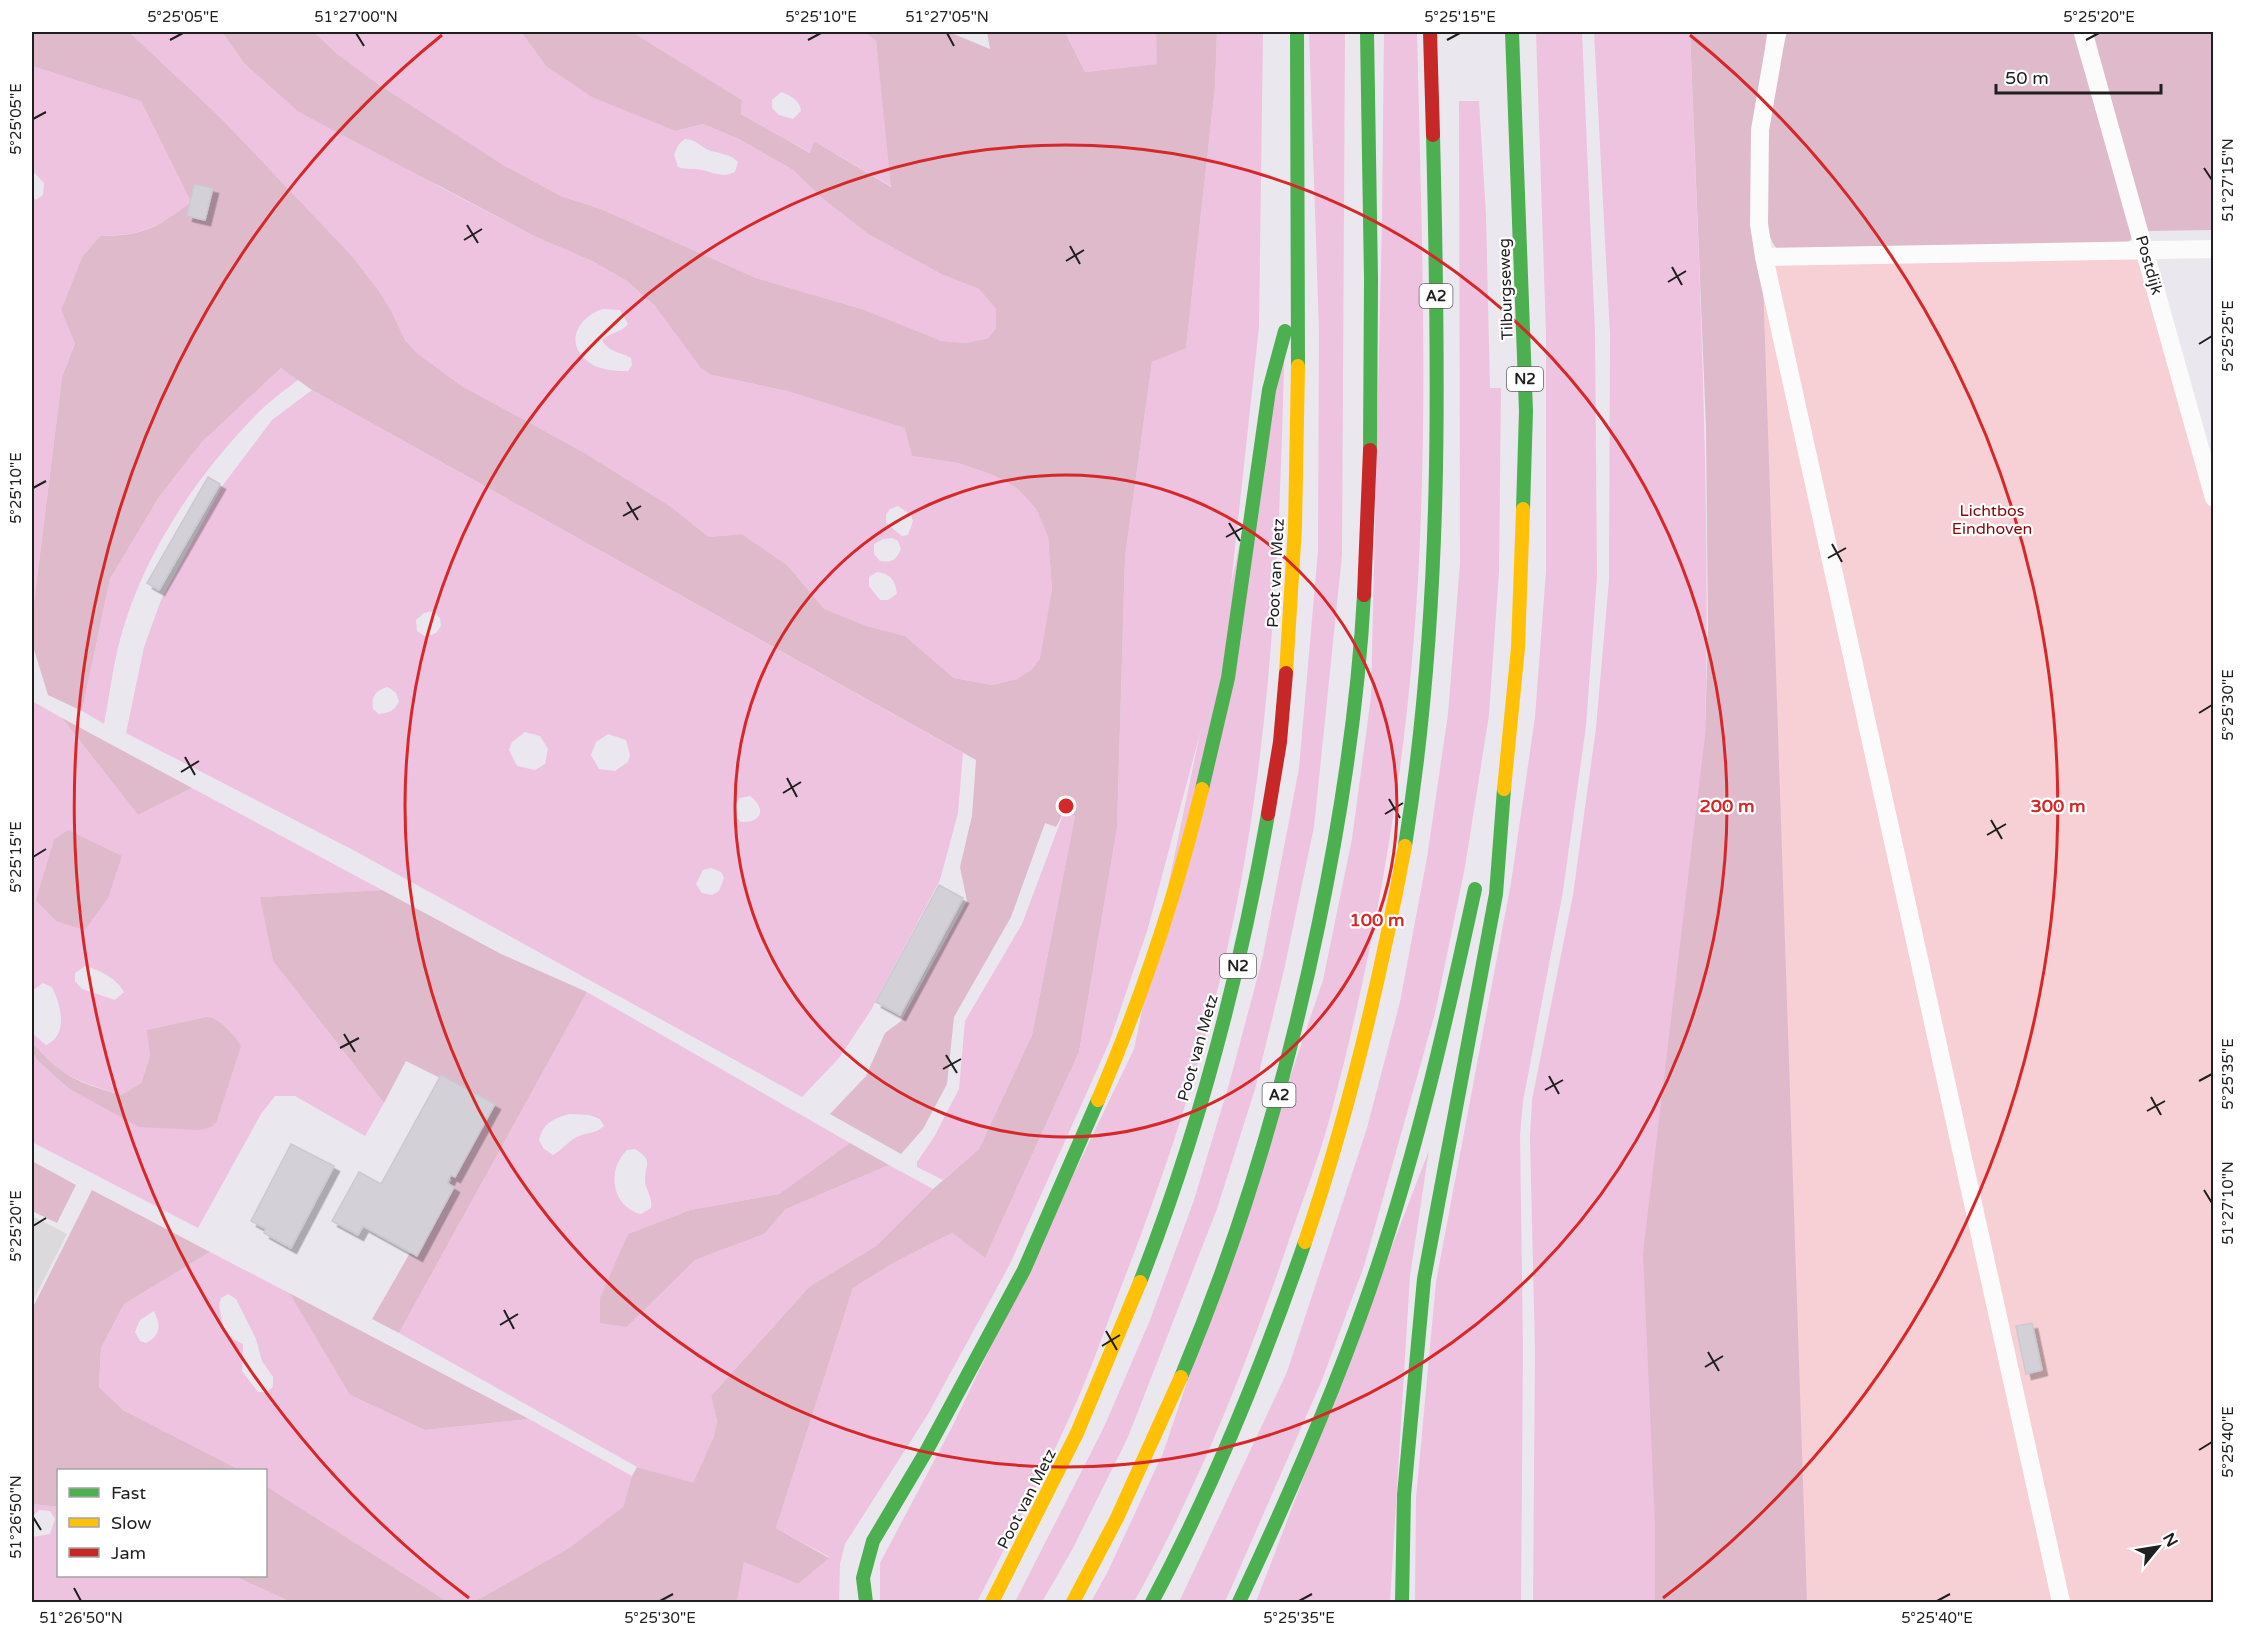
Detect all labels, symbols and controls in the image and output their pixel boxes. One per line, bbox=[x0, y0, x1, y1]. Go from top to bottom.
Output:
text: 5°25'05"E bbox=[147, 8, 219, 26]
text: 51°27'00"N bbox=[314, 8, 398, 26]
text: 5°25'10"E bbox=[785, 8, 857, 26]
text: 51°27'05"N bbox=[905, 8, 989, 26]
text: 5°25'15"E bbox=[1424, 8, 1496, 26]
text: 5°25'20"E bbox=[2063, 8, 2135, 26]
scale bar bbox=[1996, 57, 2161, 95]
text: 50 m bbox=[2005, 67, 2049, 89]
text: 5°25'05"E bbox=[7, 83, 25, 155]
text: 51°27'15"N bbox=[2219, 138, 2237, 222]
street label: Postdijk bbox=[2131, 233, 2167, 297]
street label: Tilburgseweg bbox=[1494, 238, 1518, 340]
road number: A2 bbox=[1420, 284, 1452, 308]
text: 5°25'25"E bbox=[2219, 300, 2237, 372]
road number: N2 bbox=[1507, 367, 1543, 391]
text: 5°25'10"E bbox=[7, 452, 25, 524]
park label: Lichtbos Eindhoven bbox=[1952, 501, 2032, 539]
street label: Poot van Metz bbox=[1263, 518, 1289, 628]
text: 5°25'30"E bbox=[2219, 669, 2237, 741]
text: 200 m bbox=[1699, 795, 1755, 817]
text: 300 m bbox=[2030, 795, 2086, 817]
centre of rings bbox=[1056, 796, 1076, 816]
text: 5°25'15"E bbox=[7, 821, 25, 893]
text: 100 m bbox=[1349, 909, 1405, 931]
road number: N2 bbox=[1220, 954, 1256, 978]
street label: Poot van Metz bbox=[1173, 992, 1223, 1104]
text: 5°25'35"E bbox=[2219, 1038, 2237, 1110]
road number: A2 bbox=[1262, 1083, 1296, 1107]
text: 51°27'10"N bbox=[2219, 1161, 2237, 1245]
text: 5°25'20"E bbox=[7, 1190, 25, 1262]
text: 5°25'40"E bbox=[2219, 1406, 2237, 1478]
street label: Poot van Metz bbox=[993, 1445, 1061, 1552]
legend bbox=[57, 1469, 267, 1577]
text: 51°26'50"N bbox=[7, 1475, 25, 1559]
text: Fast bbox=[111, 1482, 146, 1504]
text: Slow bbox=[111, 1512, 152, 1534]
north arrow bbox=[2128, 1517, 2188, 1577]
text: N bbox=[2158, 1529, 2182, 1551]
text: Jam bbox=[111, 1542, 146, 1564]
text: 51°26'50"N bbox=[39, 1609, 123, 1627]
text: 5°25'30"E bbox=[624, 1609, 696, 1627]
text: 5°25'35"E bbox=[1263, 1609, 1335, 1627]
text: 5°25'40"E bbox=[1901, 1609, 1973, 1627]

